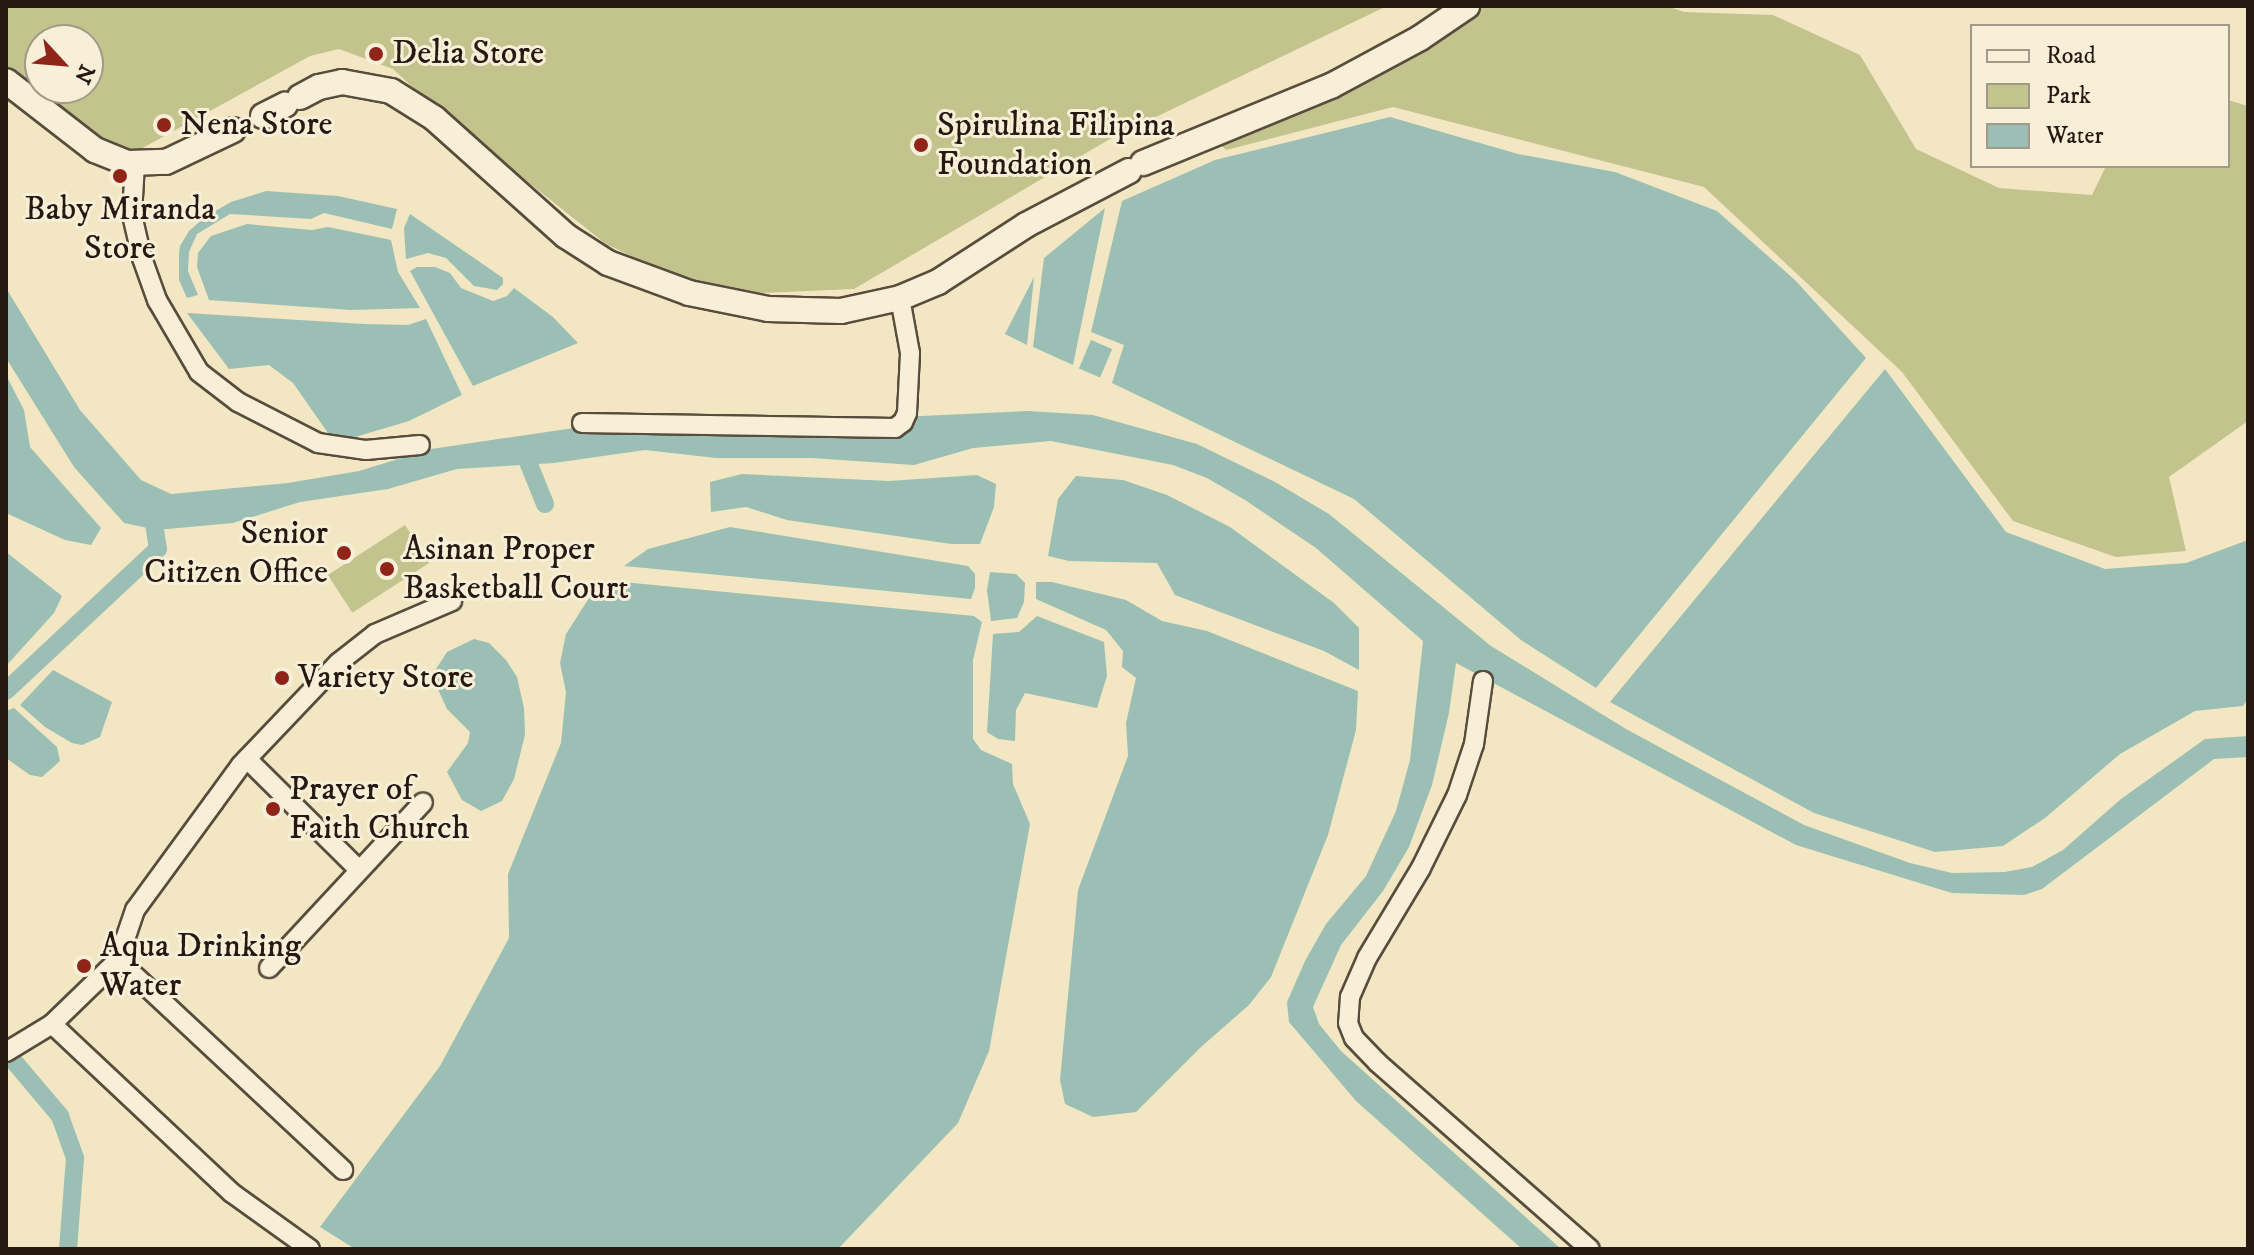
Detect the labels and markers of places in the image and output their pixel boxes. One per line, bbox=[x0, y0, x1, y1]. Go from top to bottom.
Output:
place label: Delia Store bbox=[392, 34, 544, 74]
marker: Delia Store bbox=[367, 45, 385, 63]
place label: Nena Store bbox=[180, 105, 333, 145]
place label: Spirulina Filipina Foundation bbox=[937, 105, 1175, 184]
marker: Nena Store bbox=[155, 116, 173, 134]
marker: Spirulina Filipina Foundation bbox=[912, 136, 930, 154]
marker: Baby Miranda Store bbox=[111, 167, 129, 185]
place label: Baby Miranda Store bbox=[24, 189, 216, 268]
place label: Senior Citizen Office bbox=[144, 513, 328, 592]
place label: Asinan Proper Basketball Court bbox=[403, 529, 629, 608]
marker: Senior Citizen Office bbox=[335, 544, 353, 562]
marker: Asinan Proper Basketball Court bbox=[378, 560, 396, 578]
place label: Variety Store bbox=[298, 658, 474, 698]
marker: Variety Store bbox=[273, 669, 291, 687]
place label: Prayer of Faith Church bbox=[289, 769, 470, 848]
marker: Prayer of Faith Church bbox=[264, 800, 282, 818]
place label: Aqua Drinking Water bbox=[100, 926, 301, 1006]
marker: Aqua Drinking Water bbox=[75, 957, 93, 975]

